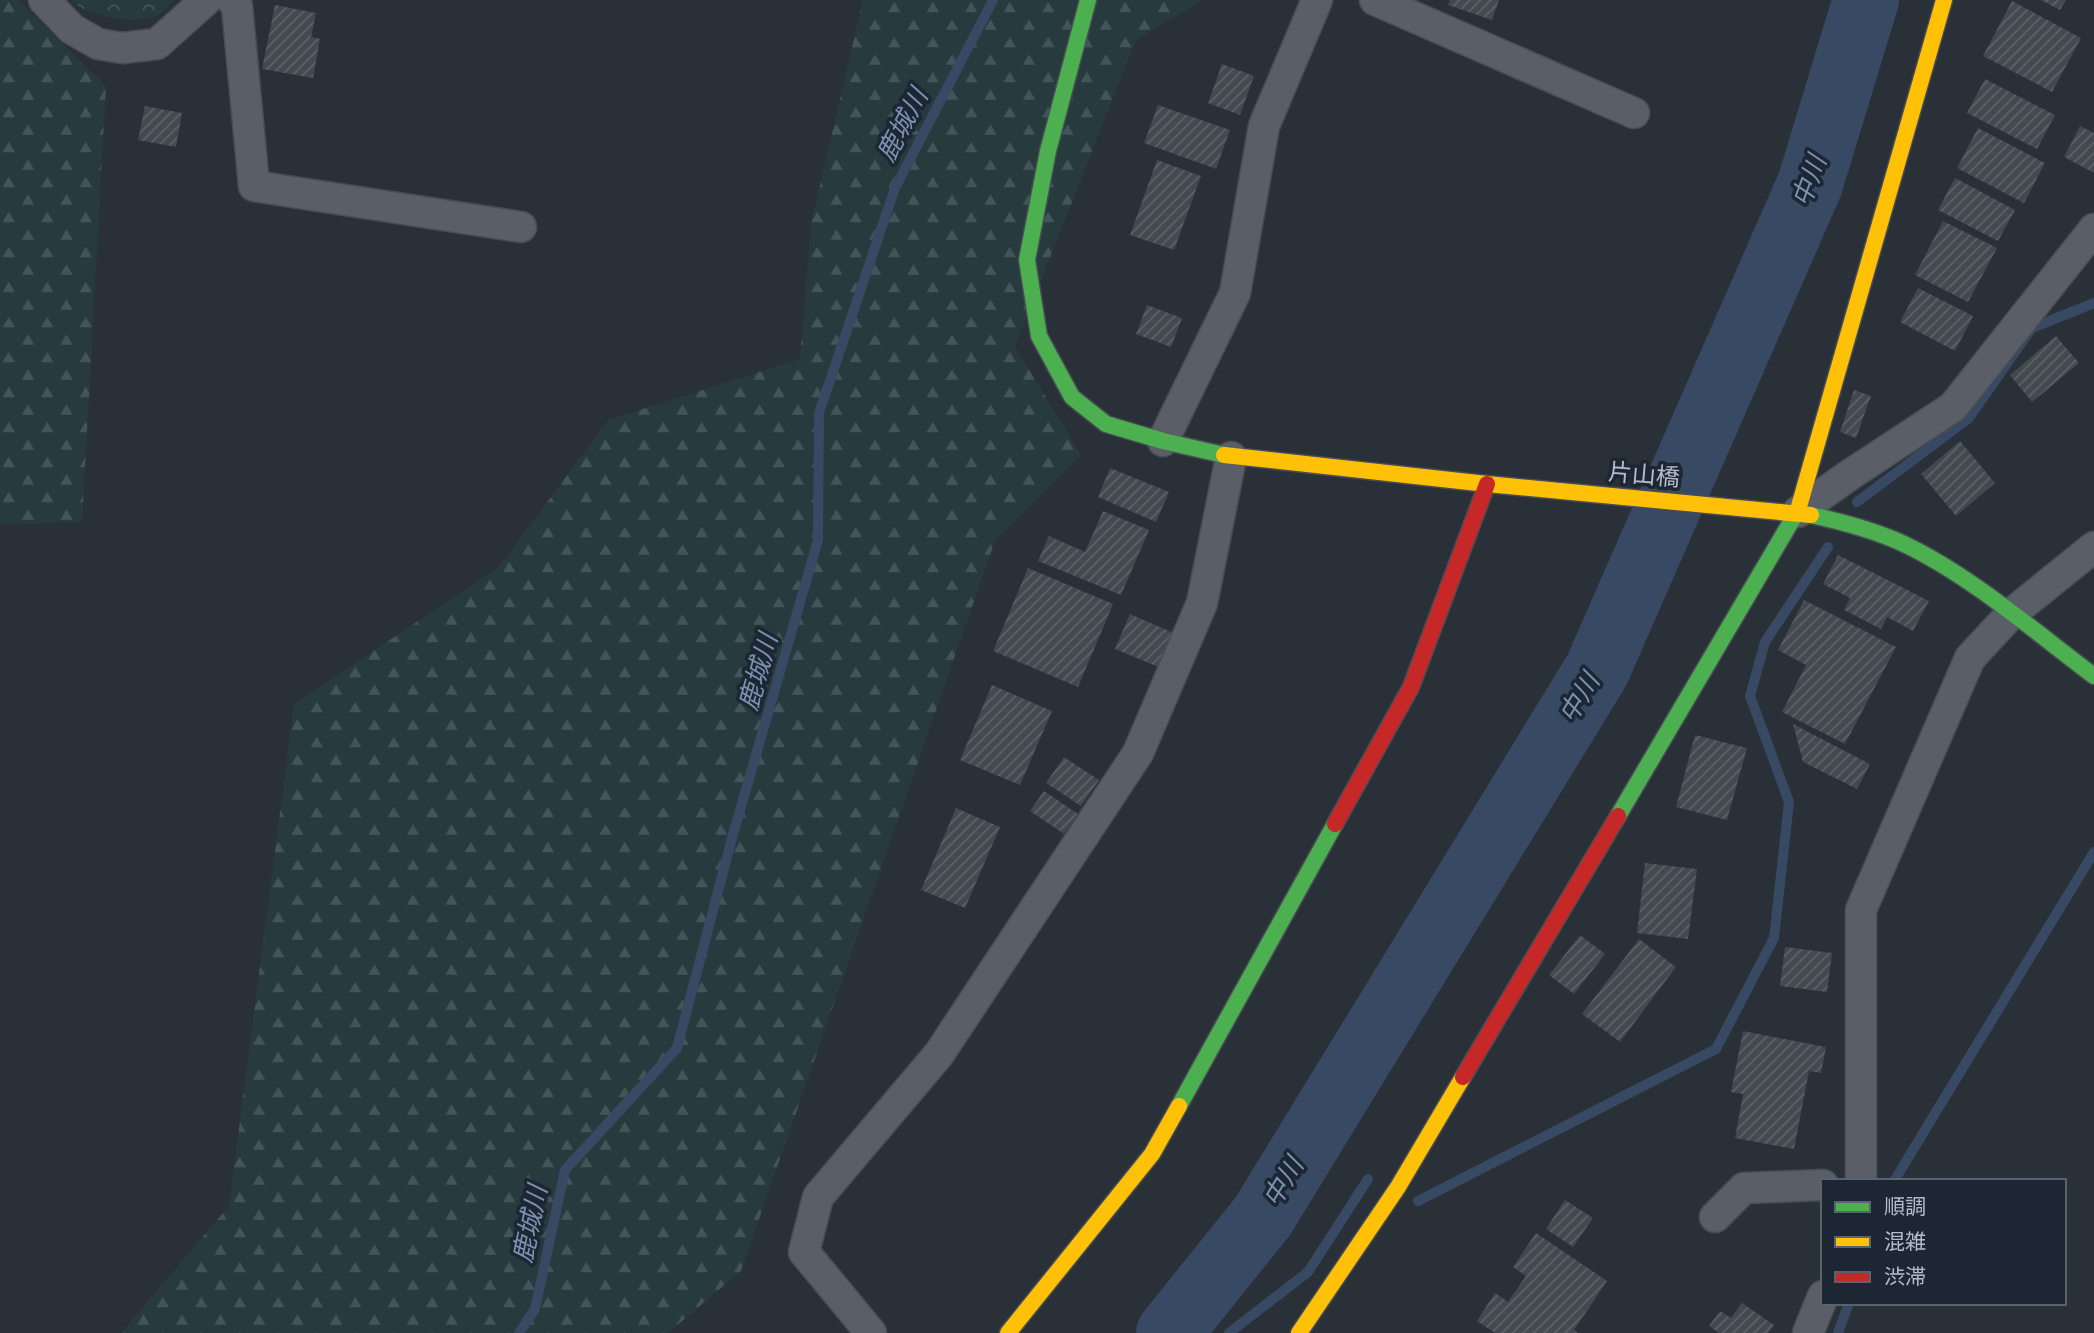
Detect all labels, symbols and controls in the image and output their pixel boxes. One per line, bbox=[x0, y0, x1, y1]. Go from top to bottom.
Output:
water label: 鹿城川 bbox=[870, 80, 935, 166]
water label: 中川 bbox=[1785, 148, 1833, 211]
street label: 片山橋 bbox=[1607, 457, 1681, 491]
water label: 鹿城川 bbox=[732, 627, 784, 714]
water label: 中川 bbox=[1552, 665, 1607, 728]
water label: 中川 bbox=[1256, 1149, 1311, 1212]
legend bbox=[1821, 1179, 2066, 1305]
water label: 鹿城川 bbox=[506, 1180, 553, 1265]
text: 順調 bbox=[1884, 1194, 1926, 1219]
text: 混雑 bbox=[1884, 1229, 1926, 1254]
text: 渋滞 bbox=[1884, 1264, 1926, 1289]

